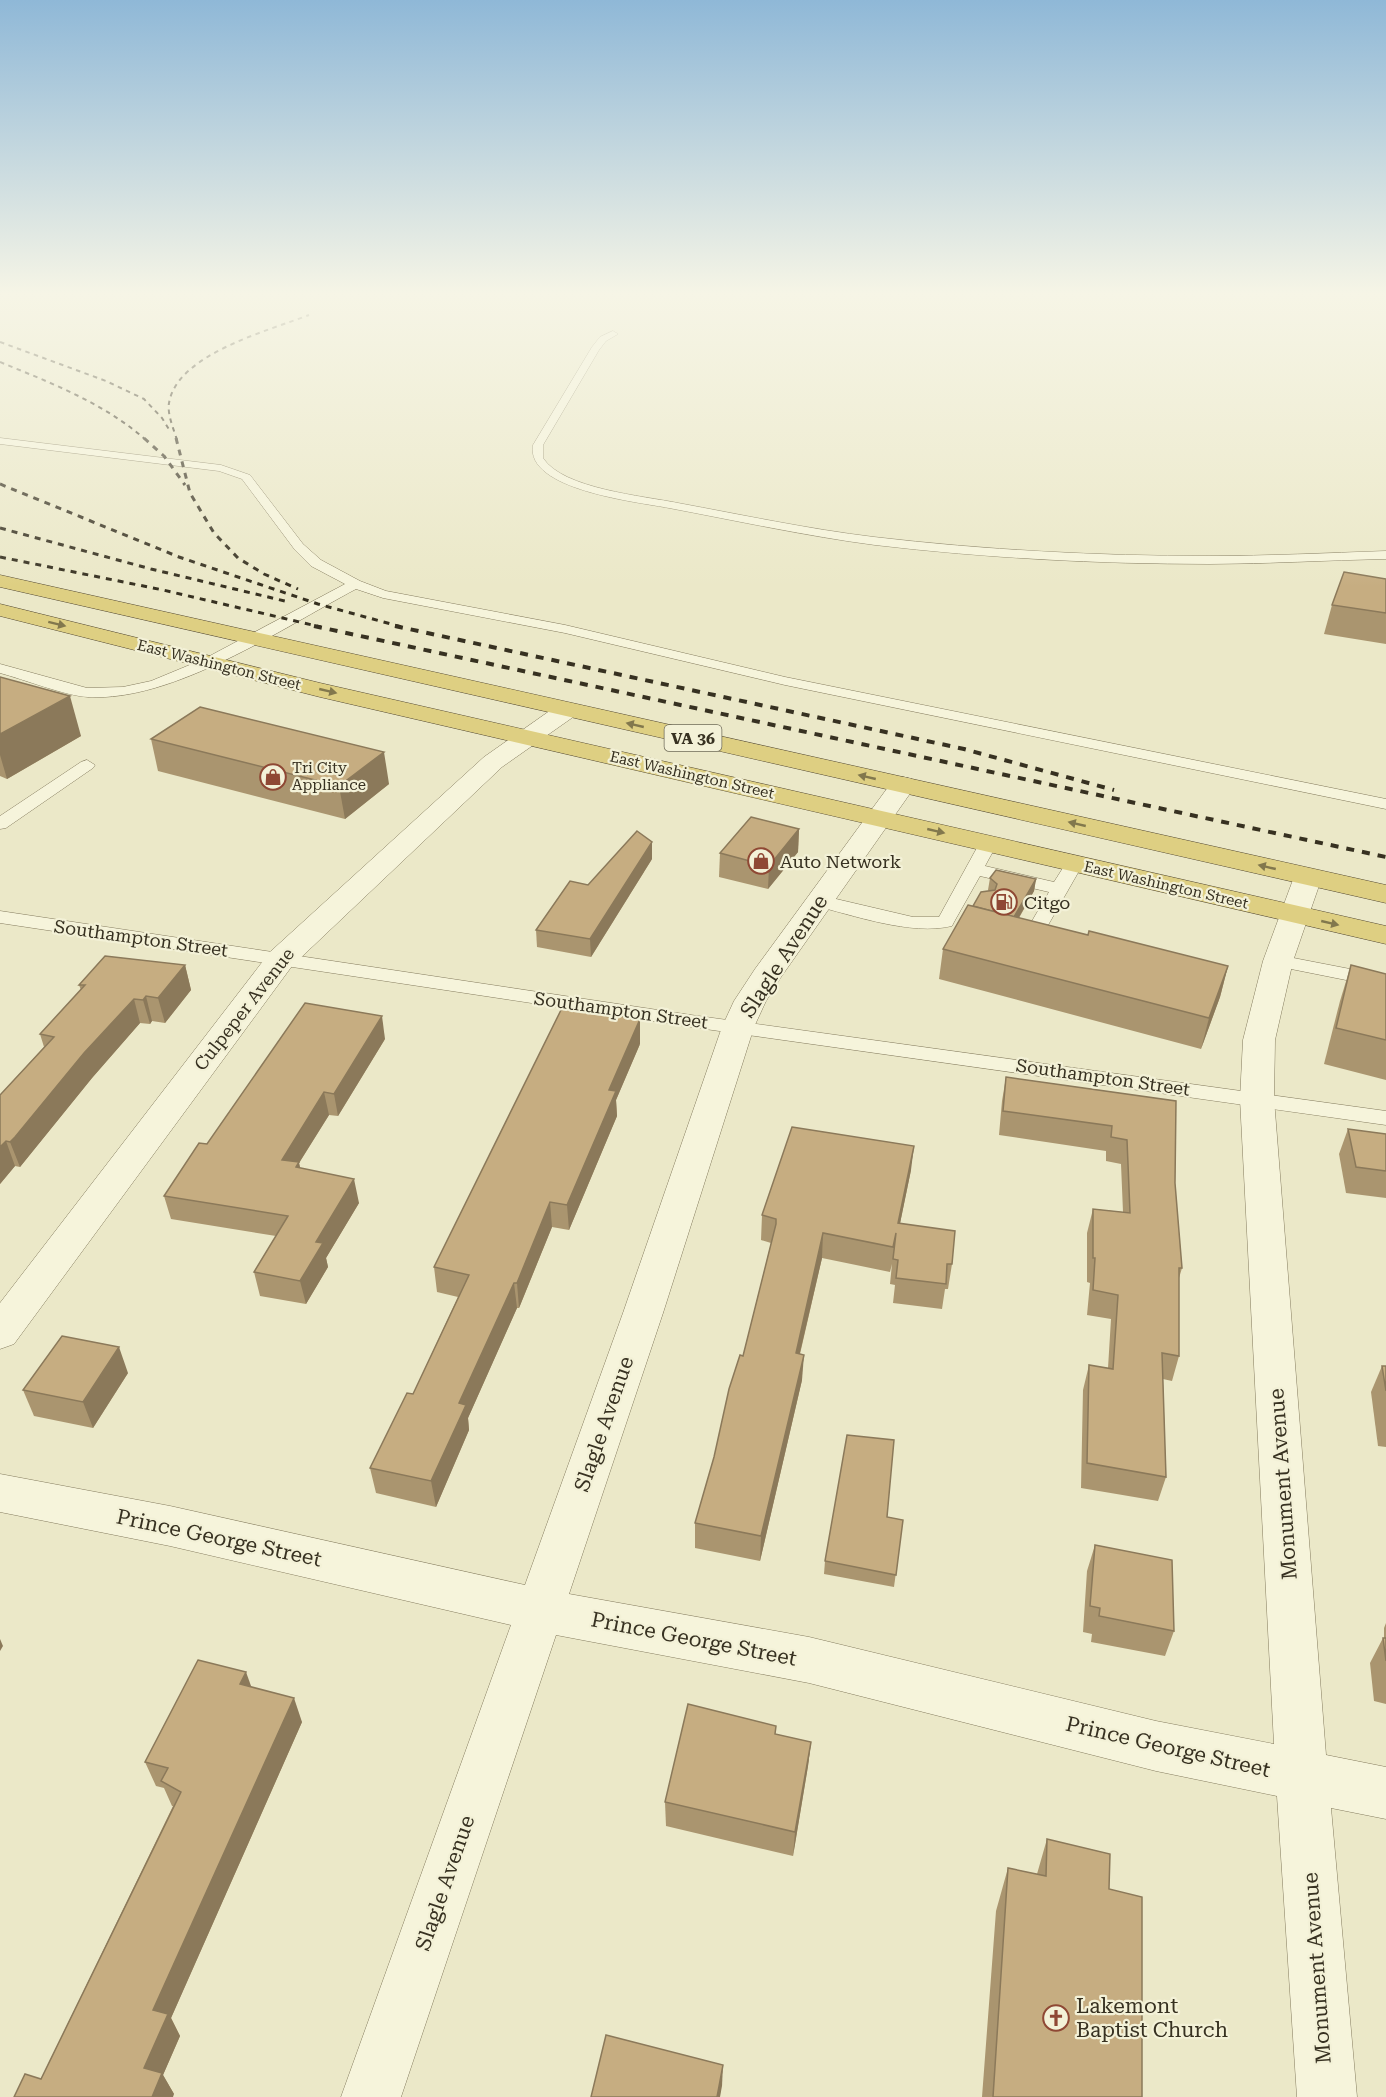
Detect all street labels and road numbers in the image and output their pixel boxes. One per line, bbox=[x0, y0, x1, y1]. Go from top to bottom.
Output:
street label: East Washington Street bbox=[135, 636, 303, 694]
road number: VA 36 bbox=[664, 725, 722, 751]
street label: East Washington Street bbox=[608, 747, 776, 803]
street label: East Washington Street bbox=[1082, 857, 1250, 913]
street label: Slagle Avenue bbox=[735, 890, 833, 1022]
street label: Southampton Street bbox=[53, 915, 230, 961]
street label: Culpeper Avenue bbox=[190, 944, 298, 1074]
street label: Southampton Street bbox=[533, 987, 710, 1033]
street label: Southampton Street bbox=[1015, 1054, 1192, 1100]
street label: Slagle Avenue bbox=[570, 1353, 638, 1495]
street label: Monument Avenue bbox=[1264, 1387, 1302, 1581]
street label: Prince George Street bbox=[114, 1505, 324, 1572]
street label: Prince George Street bbox=[589, 1607, 799, 1671]
street label: Prince George Street bbox=[1063, 1712, 1273, 1782]
street label: Slagle Avenue bbox=[411, 1812, 479, 1954]
street label: Monument Avenue bbox=[1298, 1871, 1336, 2065]

